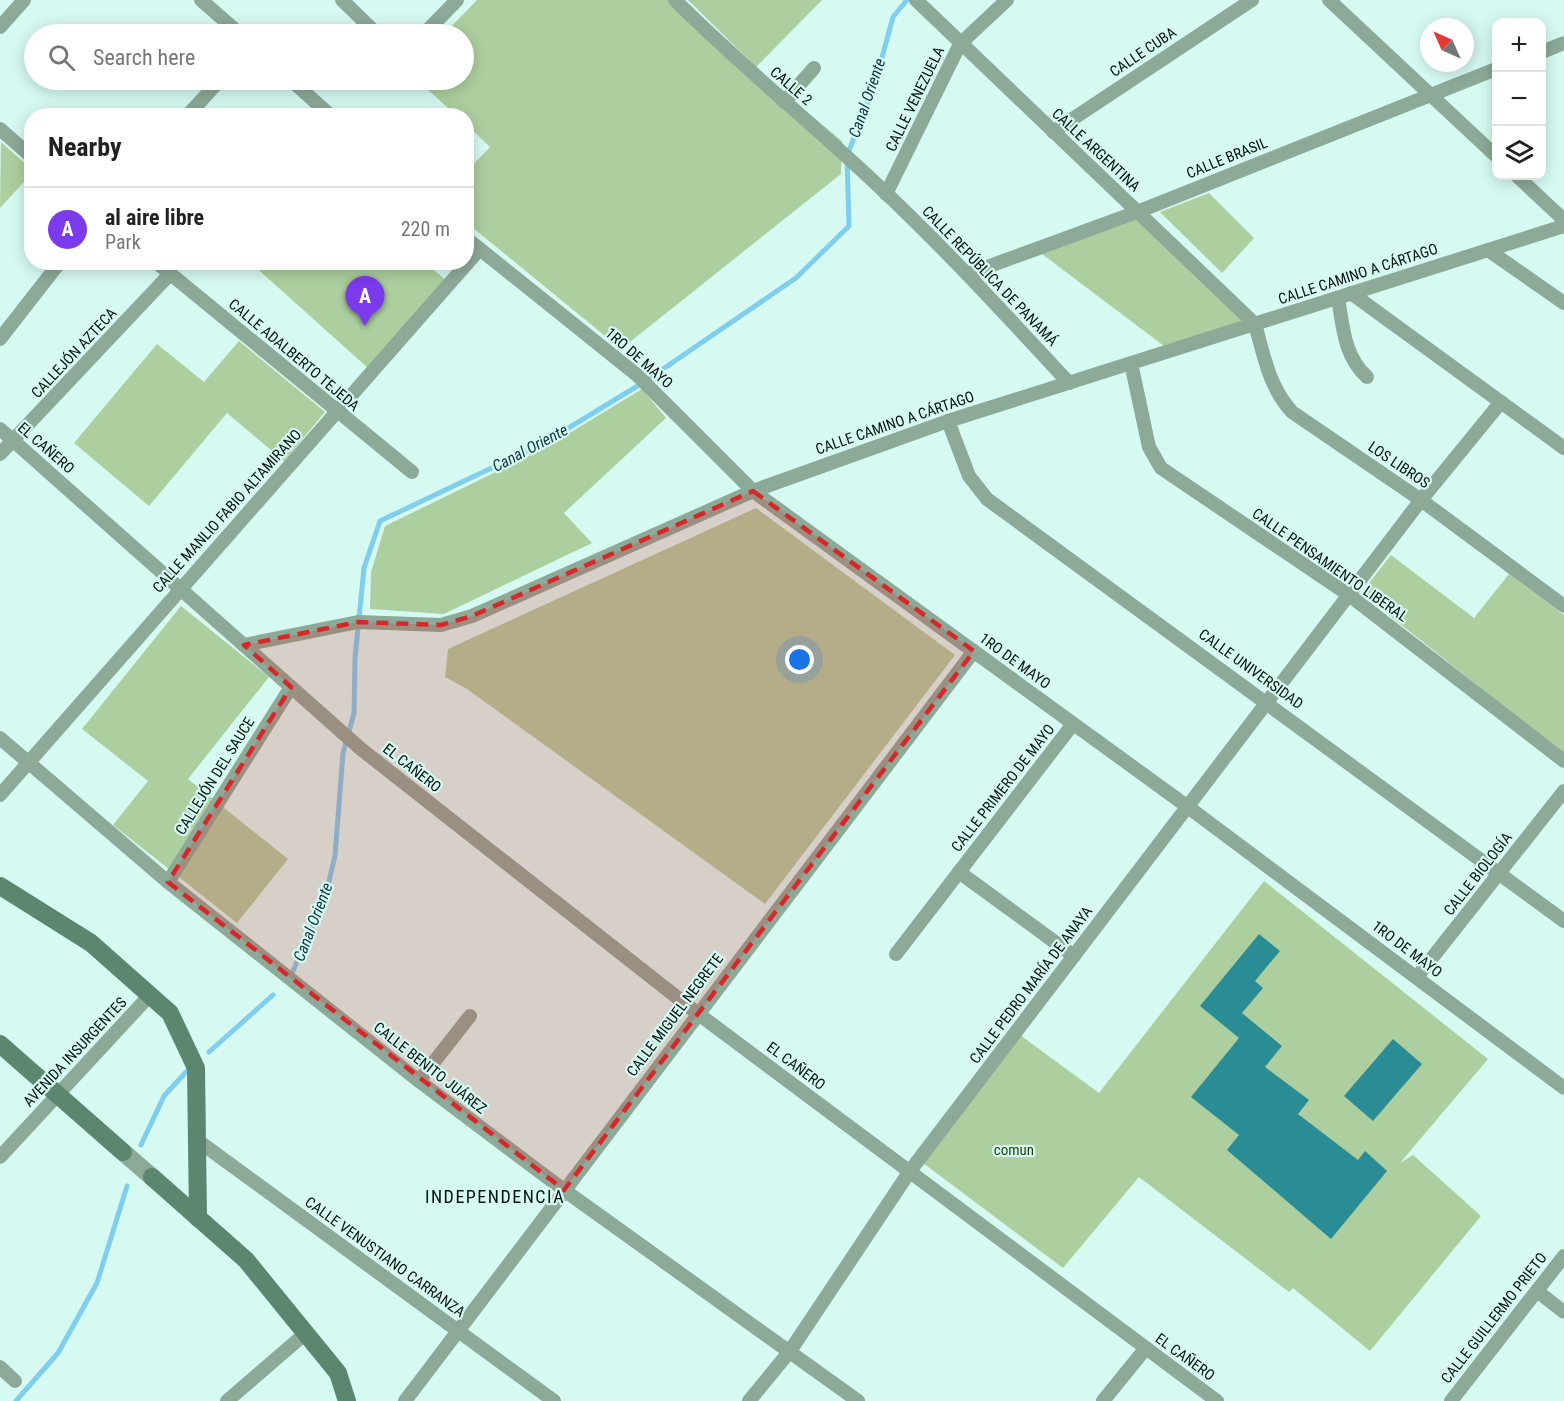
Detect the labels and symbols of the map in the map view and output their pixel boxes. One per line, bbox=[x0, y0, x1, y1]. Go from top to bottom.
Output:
north arrow bbox=[1420, 18, 1474, 72]
street label: CALLE CUBA bbox=[1106, 23, 1180, 81]
street label: CALLE VENEZUELA bbox=[882, 43, 948, 154]
water label: Canal Oriente bbox=[845, 56, 889, 140]
street label: CALLE 2 bbox=[766, 63, 816, 109]
street label: CALLE ARGENTINA bbox=[1048, 105, 1144, 196]
street label: CALLE BRASIL bbox=[1184, 134, 1270, 182]
street label: CALLE REPÚBLICA DE PANAMÁ bbox=[918, 202, 1062, 350]
street label: CALLE CAMINO A CÁRTAGO bbox=[1276, 240, 1440, 308]
pin: A bbox=[346, 276, 385, 326]
street label: CALLE ADALBERTO TEJEDA bbox=[225, 295, 363, 415]
street label: CALLEJÓN AZTECA bbox=[28, 304, 121, 402]
street label: 1RO DE MAYO bbox=[602, 324, 676, 392]
street label: CALLE CAMINO A CÁRTAGO bbox=[813, 387, 977, 459]
street label: EL CAÑERO bbox=[14, 419, 78, 477]
water label: Canal Oriente bbox=[489, 420, 571, 476]
street label: CALLE MANLIO FABIO ALTAMIRANO bbox=[149, 426, 305, 596]
street label: LOS LIBROS bbox=[1365, 438, 1434, 492]
street label: CALLE PENSAMIENTO LIBERAL bbox=[1249, 504, 1411, 626]
street label: CALLE UNIVERSIDAD bbox=[1195, 625, 1307, 713]
street label: 1RO DE MAYO bbox=[976, 629, 1054, 693]
your location bbox=[785, 645, 814, 674]
street label: CALLEJÓN DEL SAUCE bbox=[172, 714, 258, 838]
street label: CALLE PRIMERO DE MAYO bbox=[948, 721, 1058, 855]
street label: EL CAÑERO bbox=[379, 740, 445, 796]
street label: CALLE BIOLOGÍA bbox=[1440, 829, 1516, 919]
water label: Canal Oriente bbox=[289, 880, 337, 964]
street label: CALLE PEDRO MARÍA DE ANAYA bbox=[966, 902, 1096, 1067]
street label: 1RO DE MAYO bbox=[1368, 917, 1446, 981]
street label: CALLE MIGUEL NEGRETE bbox=[623, 950, 727, 1080]
street label: AVENIDA INSURGENTES bbox=[20, 993, 131, 1110]
street label: CALLE BENITO JUÁREZ bbox=[370, 1018, 490, 1118]
street label: EL CAÑERO bbox=[763, 1038, 829, 1094]
park label: comun bbox=[994, 1141, 1034, 1159]
district label: INDEPENDENCIA bbox=[425, 1186, 565, 1207]
street label: CALLE VENUSTIANO CARRANZA bbox=[301, 1193, 469, 1321]
street label: CALLE GUILLERMO PRIETO bbox=[1437, 1249, 1551, 1387]
street label: EL CAÑERO bbox=[1152, 1329, 1218, 1385]

